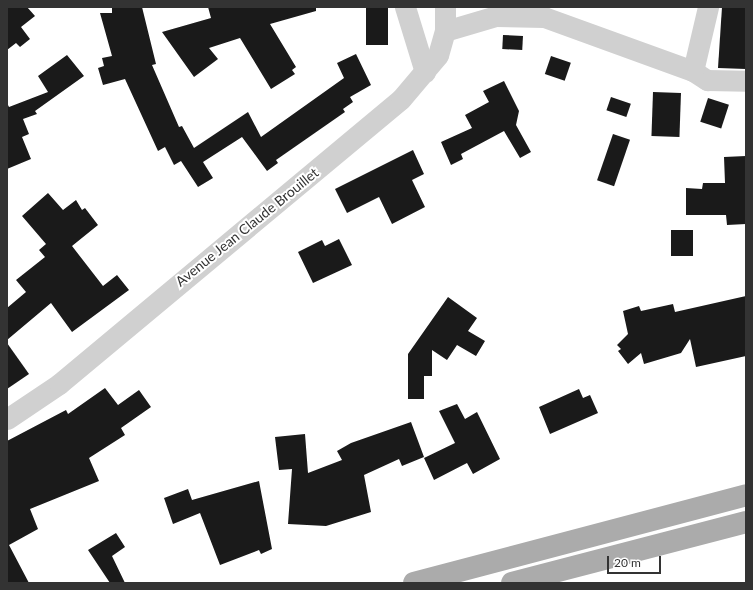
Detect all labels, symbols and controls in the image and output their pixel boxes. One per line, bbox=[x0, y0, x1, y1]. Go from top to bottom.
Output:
street label: Avenue Jean Claude Brouillet bbox=[172, 164, 322, 290]
scale bar bbox=[609, 548, 663, 574]
text: 20 m bbox=[614, 555, 641, 570]

